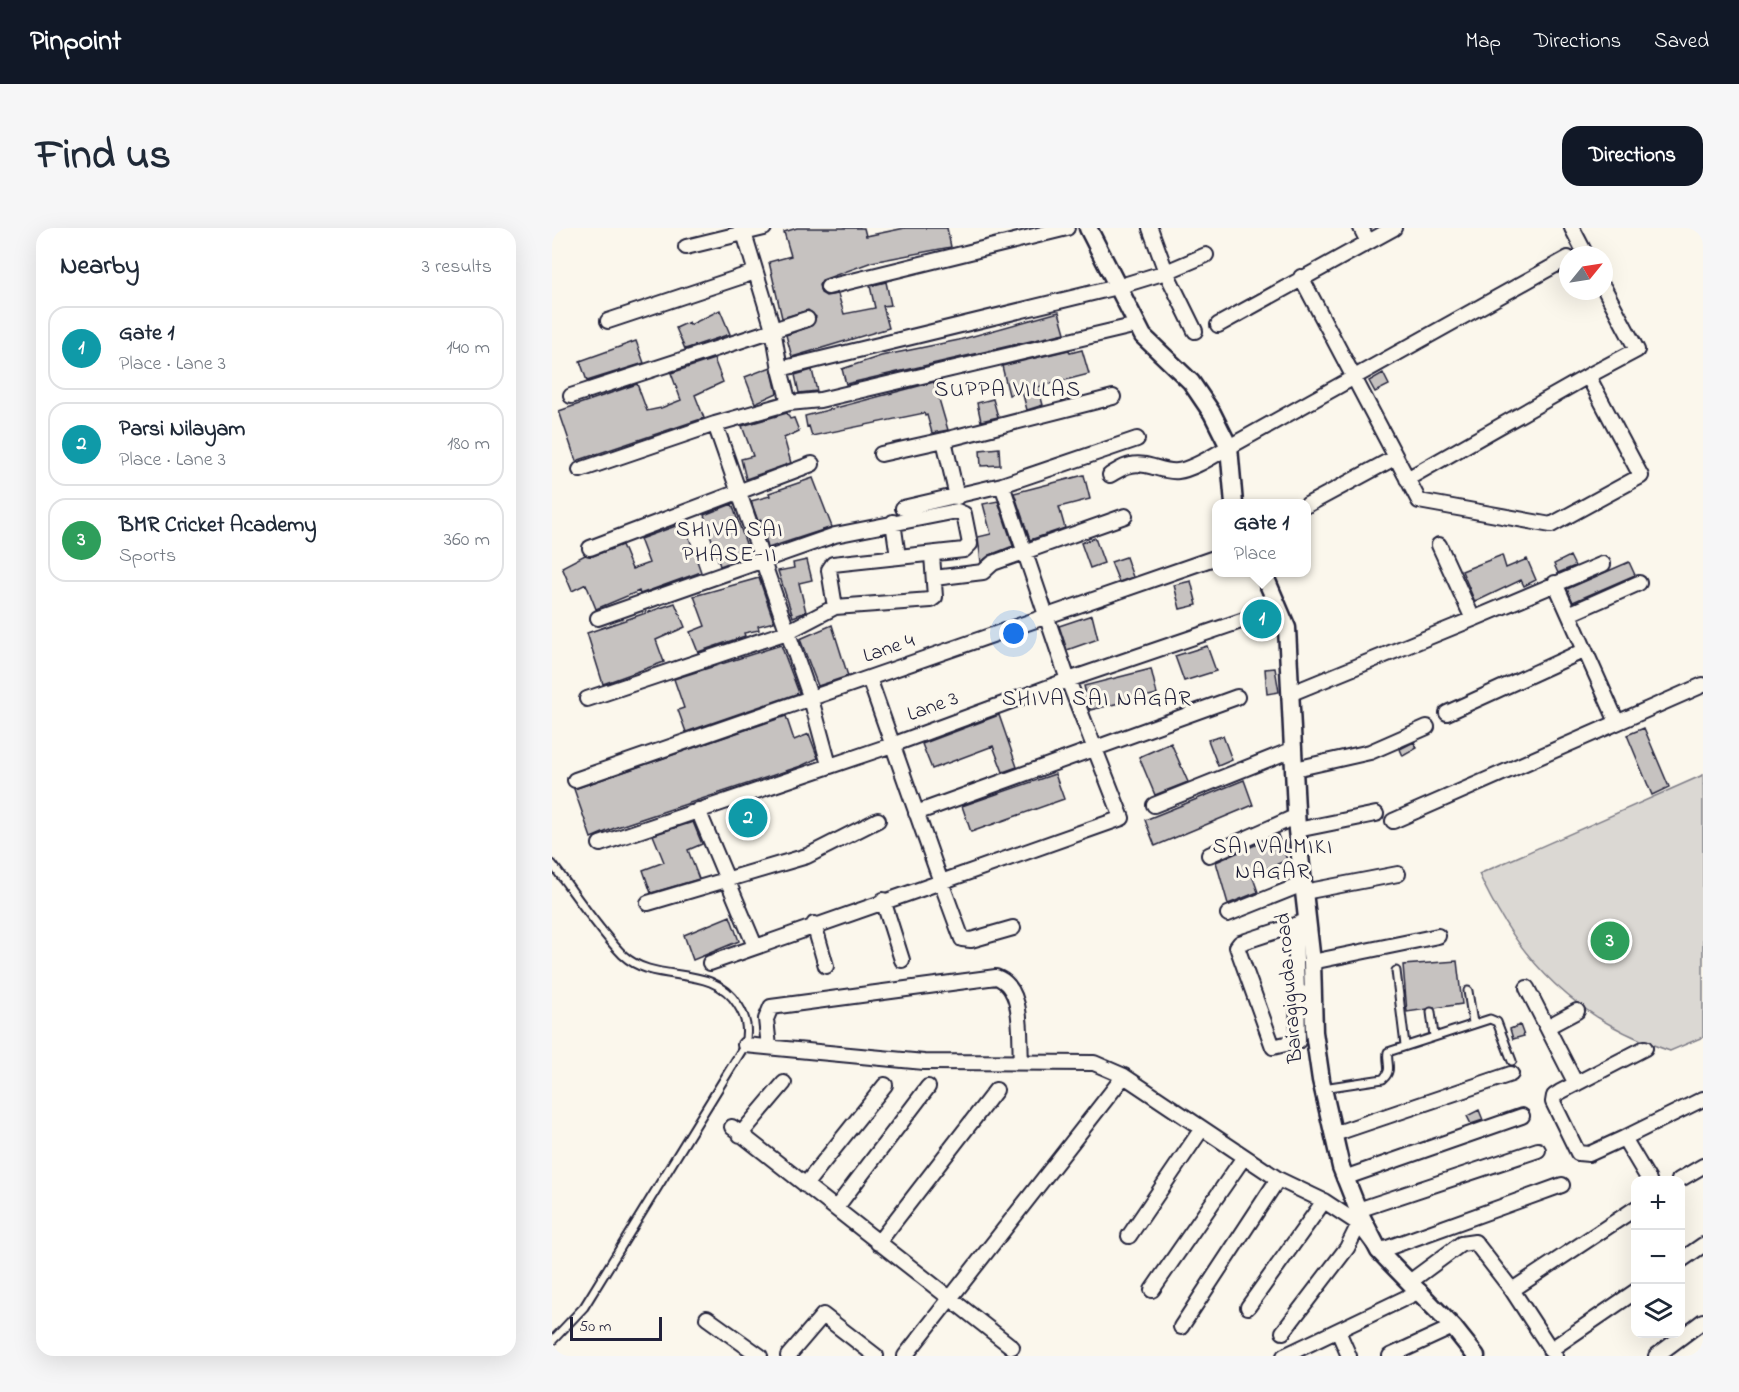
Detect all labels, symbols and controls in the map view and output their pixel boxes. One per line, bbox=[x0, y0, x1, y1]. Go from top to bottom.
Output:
text: Pinpoint bbox=[30, 22, 121, 63]
text: Map bbox=[1465, 27, 1501, 57]
text: Directions bbox=[1534, 27, 1621, 57]
text: Saved bbox=[1654, 27, 1709, 57]
text: Find us bbox=[36, 126, 171, 187]
button: Directions bbox=[1562, 126, 1703, 186]
north arrow bbox=[1559, 246, 1613, 300]
text: Nearby bbox=[60, 248, 139, 286]
text: 3 results bbox=[422, 253, 492, 282]
text: Gate 1 bbox=[119, 318, 174, 350]
text: 1 bbox=[78, 334, 85, 363]
text: 140 m bbox=[446, 334, 490, 363]
text: Place · Lane 3 bbox=[119, 350, 226, 379]
district label: SUPPA VILLAS bbox=[934, 375, 1082, 407]
text: Parsi Nilayam bbox=[119, 414, 245, 446]
text: 2 bbox=[77, 430, 86, 459]
text: 180 m bbox=[447, 430, 490, 459]
text: Place · Lane 3 bbox=[119, 446, 226, 475]
popup bbox=[1212, 499, 1311, 577]
text: Gate 1 bbox=[1234, 508, 1289, 540]
text: BMR Cricket Academy bbox=[119, 510, 317, 542]
district label: SHIVA SAI PHASE-II bbox=[676, 515, 784, 572]
text: 3 bbox=[77, 526, 86, 555]
text: 360 m bbox=[444, 526, 490, 555]
text: Place bbox=[1234, 540, 1276, 569]
text: Sports bbox=[119, 542, 176, 571]
pin: 1 bbox=[1242, 596, 1282, 642]
your location bbox=[999, 619, 1028, 648]
street label: Lane 4 bbox=[859, 626, 919, 672]
street label: Lane 3 bbox=[903, 684, 963, 730]
district label: SHIVA SAI NAGAR bbox=[1002, 684, 1192, 716]
pin: 2 bbox=[728, 796, 768, 840]
district label: SAI VALMIKI NAGAR bbox=[1212, 832, 1334, 889]
street label: Bairagiguda road bbox=[1268, 911, 1314, 1065]
pin: 3 bbox=[1590, 918, 1630, 964]
map controls bbox=[1631, 1176, 1685, 1338]
button: + bbox=[1631, 1176, 1685, 1230]
button: − bbox=[1631, 1230, 1685, 1284]
button: layers bbox=[1631, 1284, 1685, 1338]
scale bar bbox=[570, 1314, 662, 1342]
text: 50 m bbox=[579, 1315, 611, 1339]

